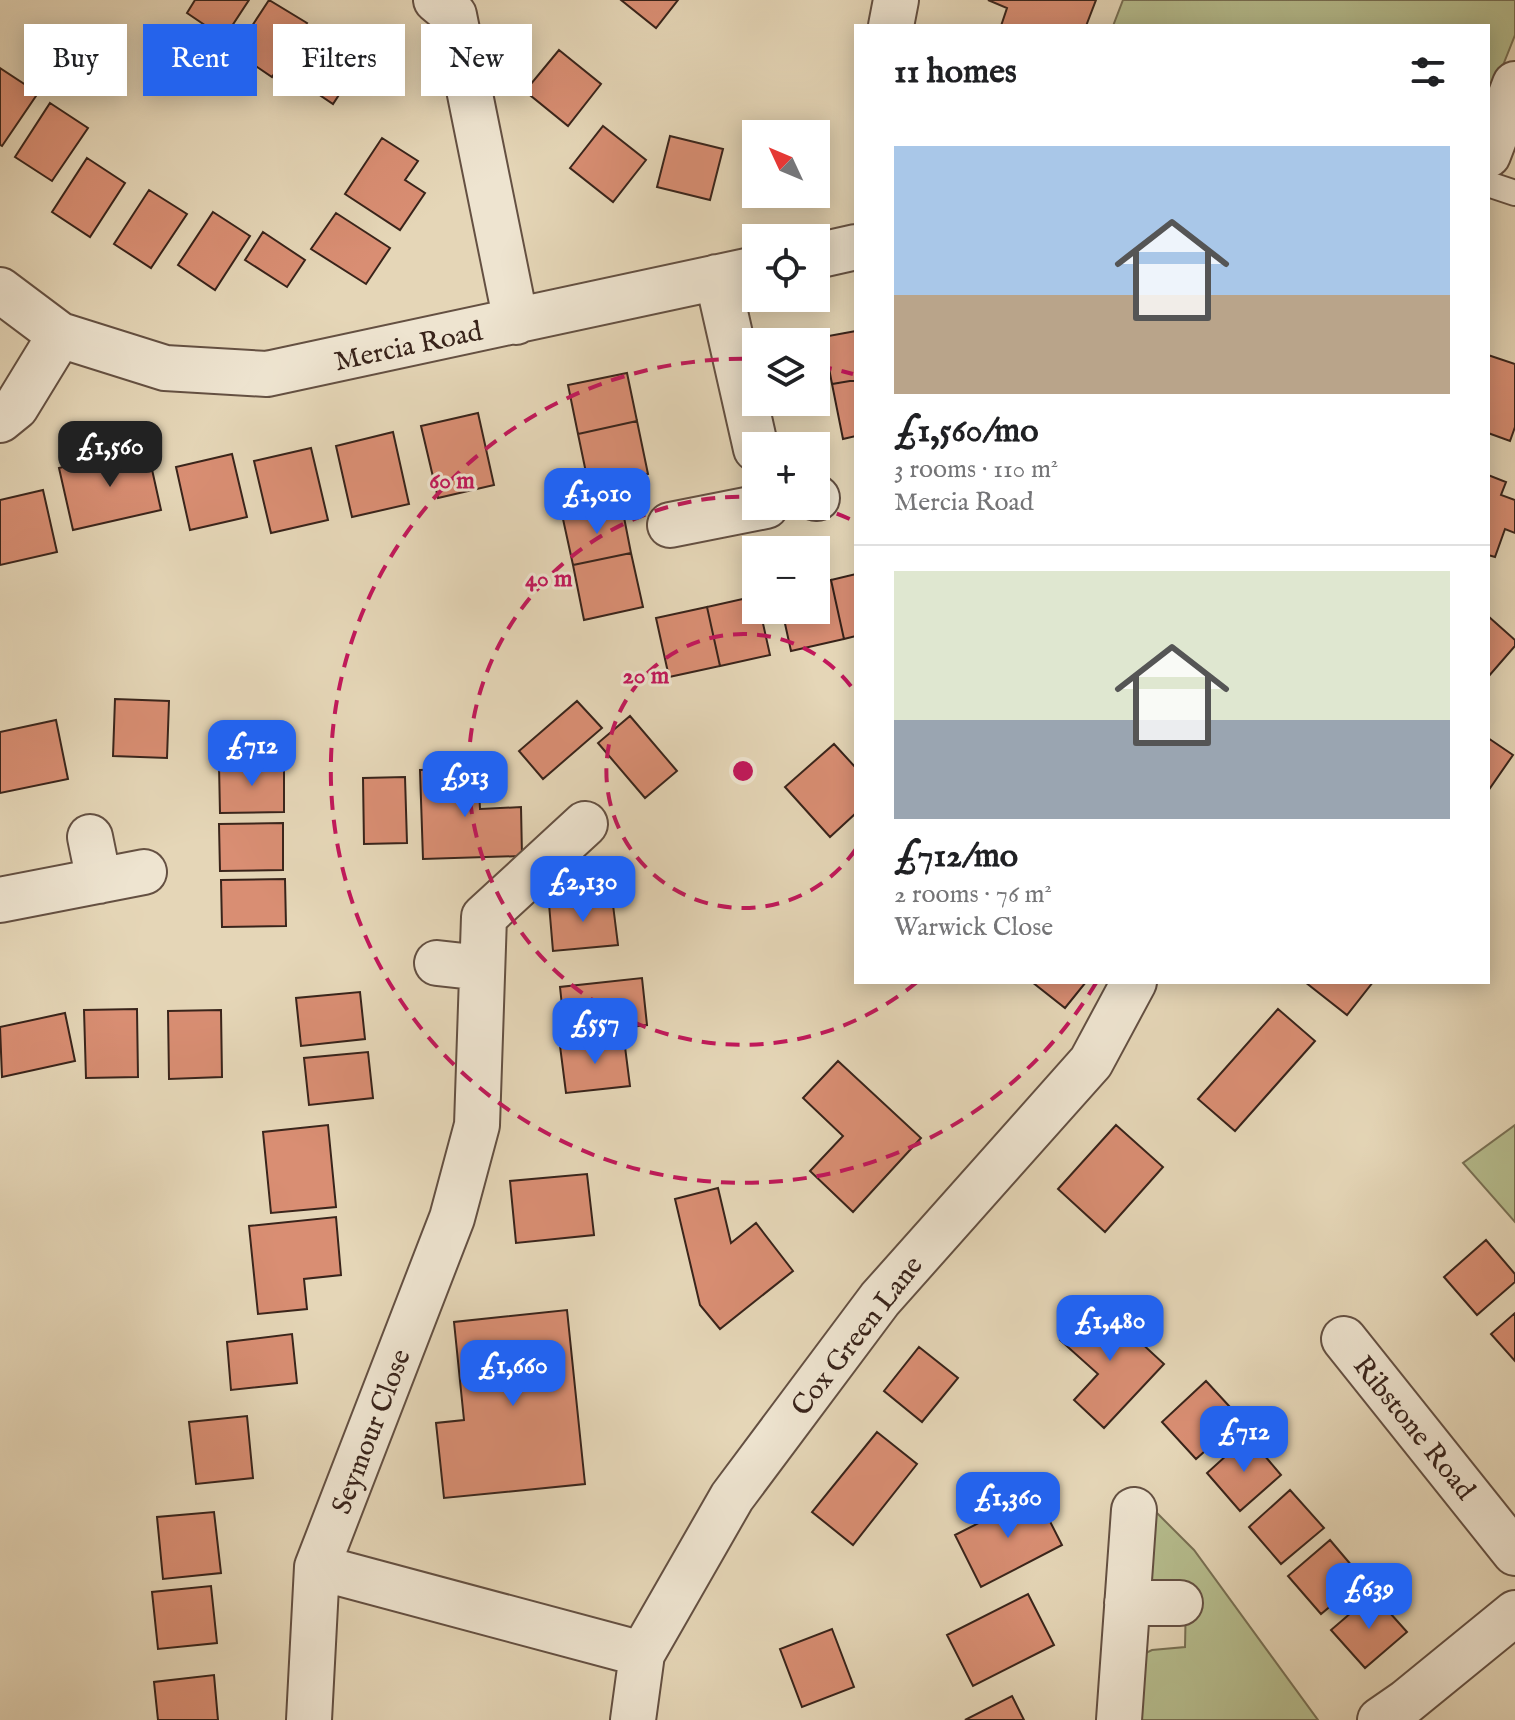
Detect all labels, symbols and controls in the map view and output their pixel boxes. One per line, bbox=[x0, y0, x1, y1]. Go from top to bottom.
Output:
chip: Buy bbox=[24, 24, 127, 96]
chip: Rent bbox=[143, 24, 257, 96]
chip: Filters bbox=[273, 24, 405, 96]
chip: New bbox=[421, 24, 532, 96]
icon: filters bbox=[1406, 50, 1450, 94]
text: 11 homes bbox=[894, 51, 1017, 94]
north arrow bbox=[742, 120, 830, 208]
map controls bbox=[742, 120, 830, 624]
icon: home bbox=[1100, 198, 1244, 342]
button: locate bbox=[742, 224, 830, 312]
street label: Mercia Road bbox=[331, 315, 486, 380]
button: layers bbox=[742, 328, 830, 416]
text: £1,560/mo bbox=[894, 410, 1039, 453]
pin: £1,560 bbox=[45, 421, 175, 489]
text: £1,560 bbox=[76, 430, 144, 463]
button: + bbox=[742, 432, 830, 520]
text: 3 rooms · 110 m² bbox=[894, 453, 1058, 486]
text: 60 m bbox=[429, 466, 475, 497]
pin: £1,010 bbox=[532, 468, 662, 536]
text: £1,010 bbox=[562, 477, 632, 510]
text: Mercia Road bbox=[894, 486, 1034, 519]
button: − bbox=[742, 536, 830, 624]
text: 40 m bbox=[525, 564, 573, 595]
icon: home bbox=[1100, 623, 1244, 767]
text: 20 m bbox=[623, 661, 670, 692]
pin: £712 bbox=[205, 720, 299, 788]
text: £712 bbox=[226, 729, 278, 762]
pin: £913 bbox=[418, 751, 512, 819]
centre of rings bbox=[729, 757, 757, 785]
text: £913 bbox=[441, 760, 489, 793]
text: £712/mo bbox=[894, 835, 1018, 878]
pin: £2,130 bbox=[518, 856, 648, 924]
text: £2,130 bbox=[548, 865, 618, 898]
text: 2 rooms · 76 m² bbox=[894, 878, 1052, 911]
text: Warwick Close bbox=[894, 911, 1053, 944]
pin: £557 bbox=[548, 998, 642, 1066]
text: £557 bbox=[570, 1007, 620, 1040]
street label: Cox Green Lane bbox=[785, 1249, 931, 1424]
pin: £1,480 bbox=[1045, 1295, 1175, 1363]
text: £1,480 bbox=[1075, 1304, 1145, 1337]
pin: £1,660 bbox=[448, 1340, 578, 1408]
street label: Seymour Close bbox=[325, 1344, 420, 1519]
text: £1,660 bbox=[478, 1349, 548, 1382]
street label: Ribstone Road bbox=[1344, 1350, 1482, 1508]
pin: £712 bbox=[1197, 1406, 1291, 1474]
text: £712 bbox=[1218, 1415, 1270, 1448]
pin: £1,360 bbox=[943, 1472, 1073, 1540]
text: £1,360 bbox=[974, 1481, 1042, 1514]
pin: £639 bbox=[1322, 1563, 1416, 1631]
text: £639 bbox=[1344, 1572, 1394, 1605]

